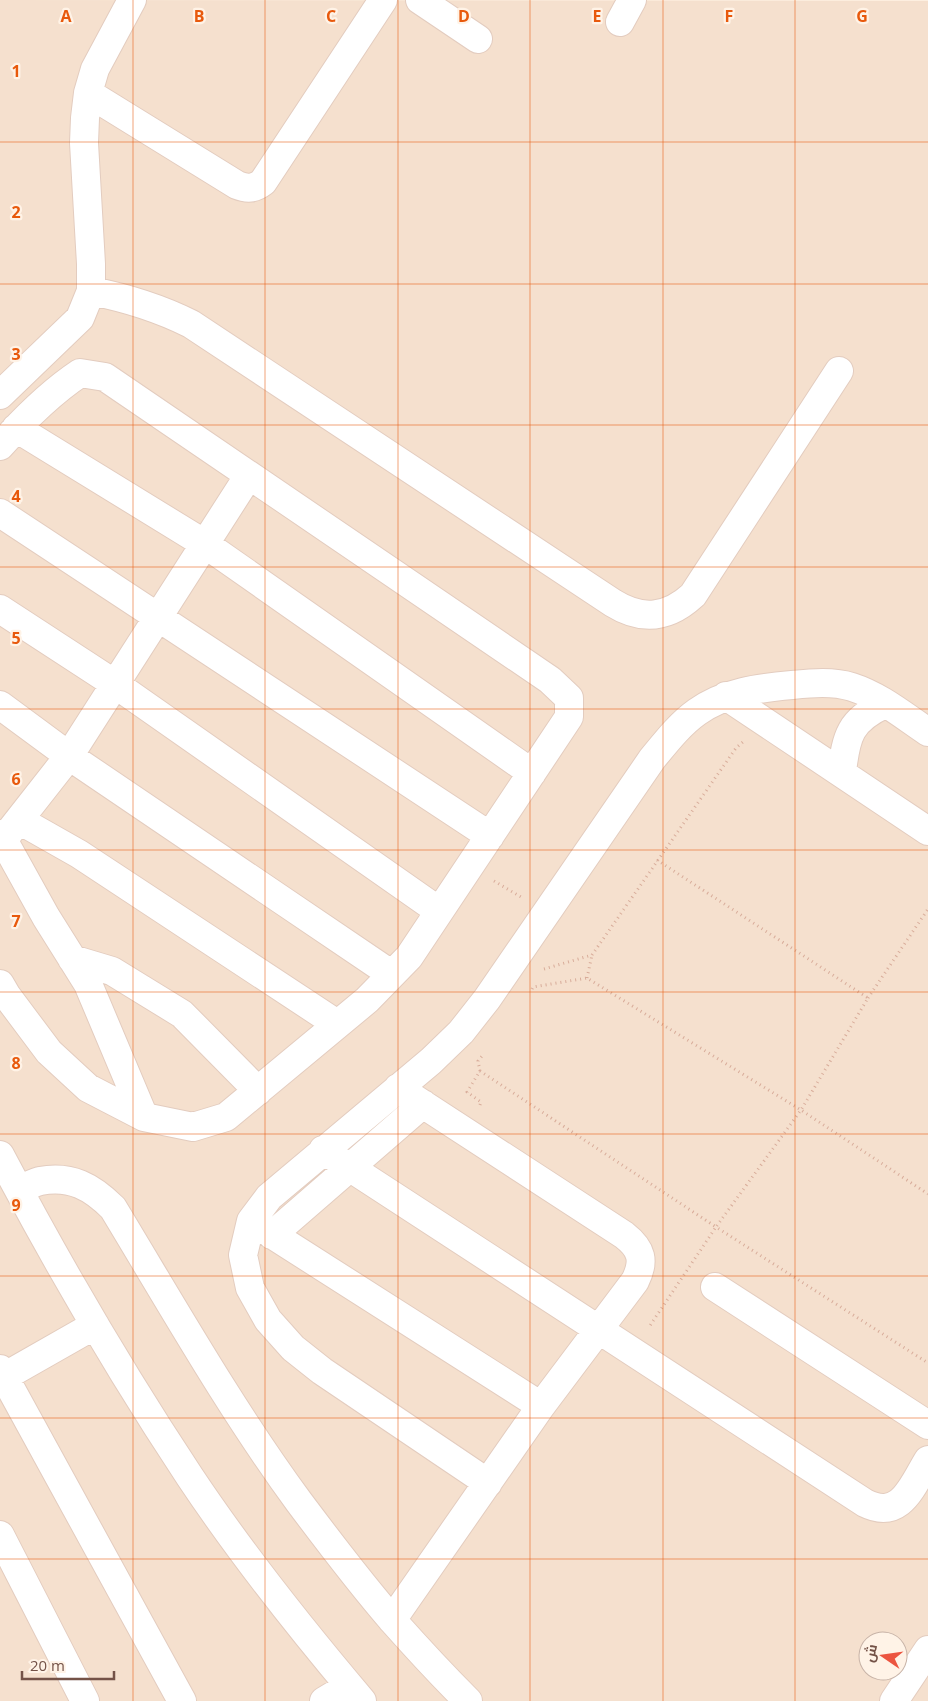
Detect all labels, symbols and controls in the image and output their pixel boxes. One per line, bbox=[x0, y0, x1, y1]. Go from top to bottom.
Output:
text: A bbox=[60, 5, 72, 27]
text: B bbox=[194, 5, 204, 27]
text: C bbox=[326, 5, 336, 27]
text: D bbox=[458, 5, 470, 27]
text: E bbox=[593, 5, 602, 27]
text: F bbox=[725, 5, 733, 27]
text: G bbox=[856, 5, 868, 27]
text: 1 bbox=[11, 60, 21, 82]
text: 2 bbox=[11, 201, 21, 223]
text: 3 bbox=[11, 343, 21, 365]
text: 4 bbox=[11, 485, 21, 507]
text: 5 bbox=[11, 627, 21, 649]
text: 6 bbox=[11, 768, 21, 790]
text: 7 bbox=[11, 910, 21, 932]
text: 8 bbox=[11, 1052, 21, 1074]
text: 9 bbox=[11, 1194, 21, 1216]
north arrow bbox=[858, 1631, 908, 1681]
text: ش bbox=[859, 1642, 881, 1664]
scale bar bbox=[22, 1648, 115, 1680]
text: 20 m bbox=[30, 1655, 65, 1675]

